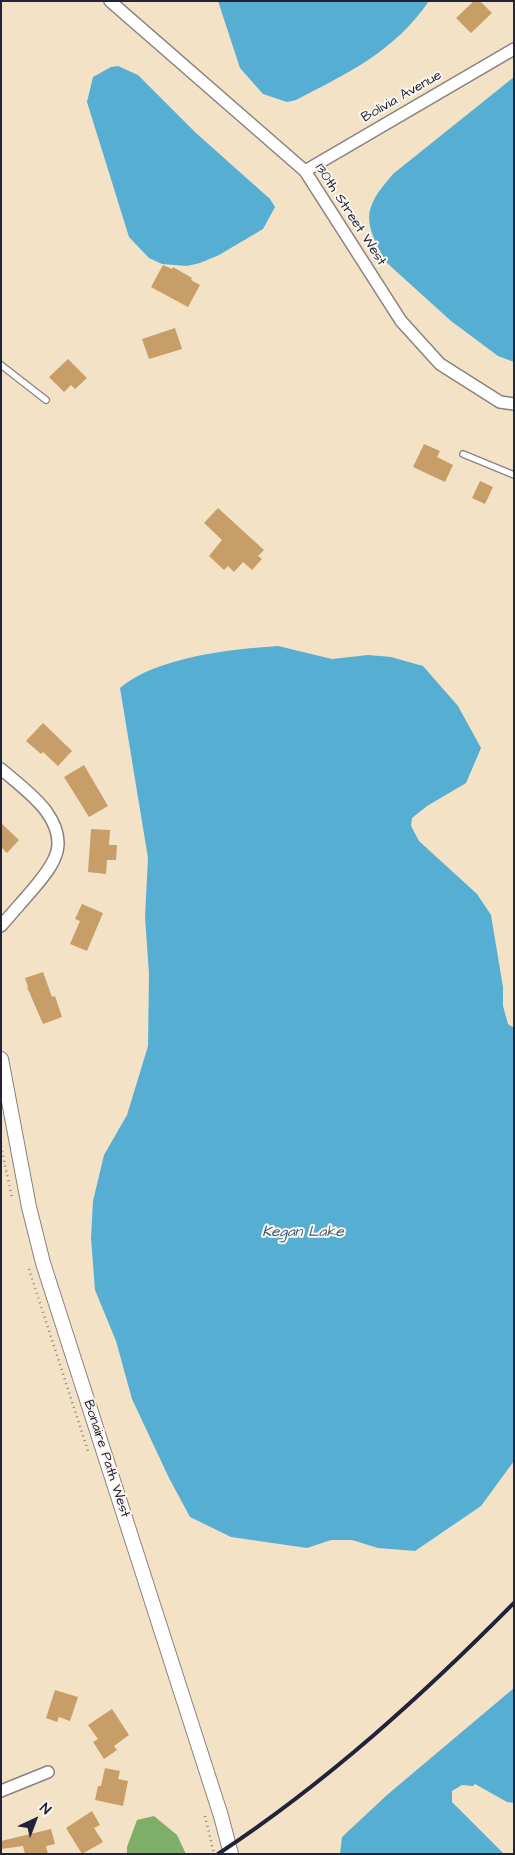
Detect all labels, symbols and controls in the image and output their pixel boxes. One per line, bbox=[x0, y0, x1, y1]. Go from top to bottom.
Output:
street label: Bolivia Avenue bbox=[359, 67, 445, 127]
street label: 130th Street West bbox=[311, 161, 389, 269]
water label: Kegan Lake bbox=[262, 1224, 344, 1242]
street label: Bonaire Path West bbox=[79, 1398, 133, 1520]
north arrow bbox=[10, 1795, 60, 1845]
text: N bbox=[35, 1799, 55, 1819]

